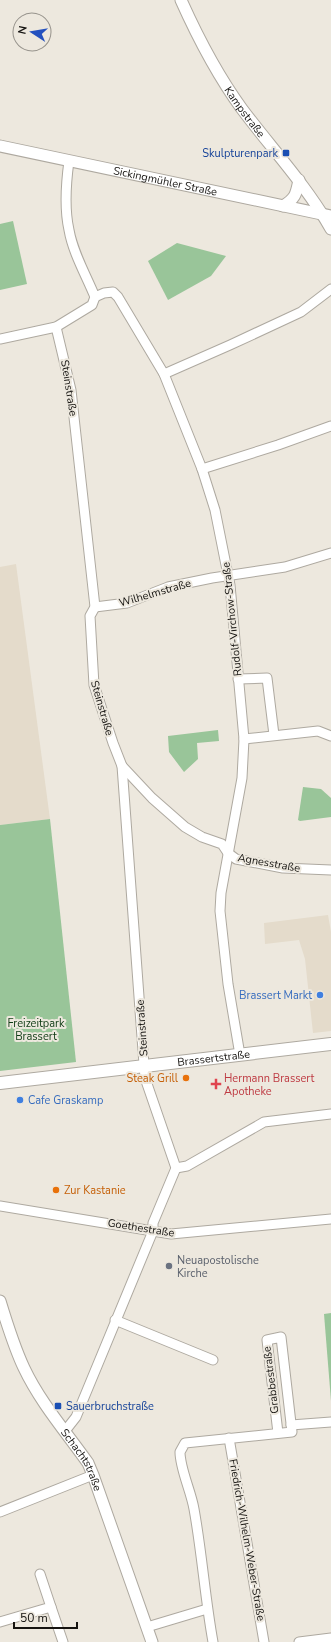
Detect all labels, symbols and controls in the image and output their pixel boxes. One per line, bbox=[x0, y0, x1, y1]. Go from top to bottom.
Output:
north arrow bbox=[12, 12, 52, 52]
text: N bbox=[15, 24, 31, 36]
street label: Kampstraße bbox=[221, 83, 269, 141]
place label: Skulpturenpark bbox=[202, 146, 278, 161]
marker: Skulpturenpark bbox=[281, 148, 291, 158]
street label: Sickingmühler Straße bbox=[112, 163, 219, 199]
street label: Steinstraße bbox=[57, 359, 81, 417]
street label: Rudolf-Virchow-Straße bbox=[219, 561, 245, 677]
street label: Wilhelmstraße bbox=[117, 576, 193, 610]
street label: Steinstraße bbox=[87, 679, 117, 737]
street label: Agnesstraße bbox=[237, 850, 302, 876]
place label: Brassert Markt bbox=[239, 988, 312, 1003]
marker: Brassert Markt bbox=[315, 990, 325, 1000]
street label: Steinstraße bbox=[133, 999, 151, 1057]
park label: Freizeitpark Brassert bbox=[7, 1016, 65, 1044]
street label: Brassertstraße bbox=[176, 1046, 251, 1070]
place label: Steak Grill bbox=[126, 1071, 179, 1086]
place label: Hermann Brassert Apotheke bbox=[224, 1071, 315, 1099]
marker: Steak Grill bbox=[181, 1073, 191, 1083]
marker: Hermann Brassert Apotheke bbox=[211, 1079, 221, 1089]
place label: Cafe Graskamp bbox=[28, 1093, 103, 1108]
marker: Cafe Graskamp bbox=[15, 1095, 25, 1105]
place label: Zur Kastanie bbox=[64, 1183, 126, 1198]
marker: Zur Kastanie bbox=[51, 1185, 61, 1195]
street label: Goethestraße bbox=[107, 1215, 176, 1241]
place label: Neuapostolische Kirche bbox=[177, 1253, 259, 1281]
marker: Neuapostolische Kirche bbox=[164, 1261, 174, 1271]
street label: Grabbestraße bbox=[259, 1345, 283, 1415]
place label: Sauerbruchstraße bbox=[66, 1399, 154, 1414]
marker: Sauerbruchstraße bbox=[53, 1401, 63, 1411]
street label: Schachtstraße bbox=[57, 1425, 106, 1493]
street label: Friedrich-Wilhelm-Weber-Straße bbox=[225, 1458, 269, 1622]
scale bar bbox=[14, 1604, 77, 1630]
text: 50 m bbox=[20, 1610, 48, 1626]

